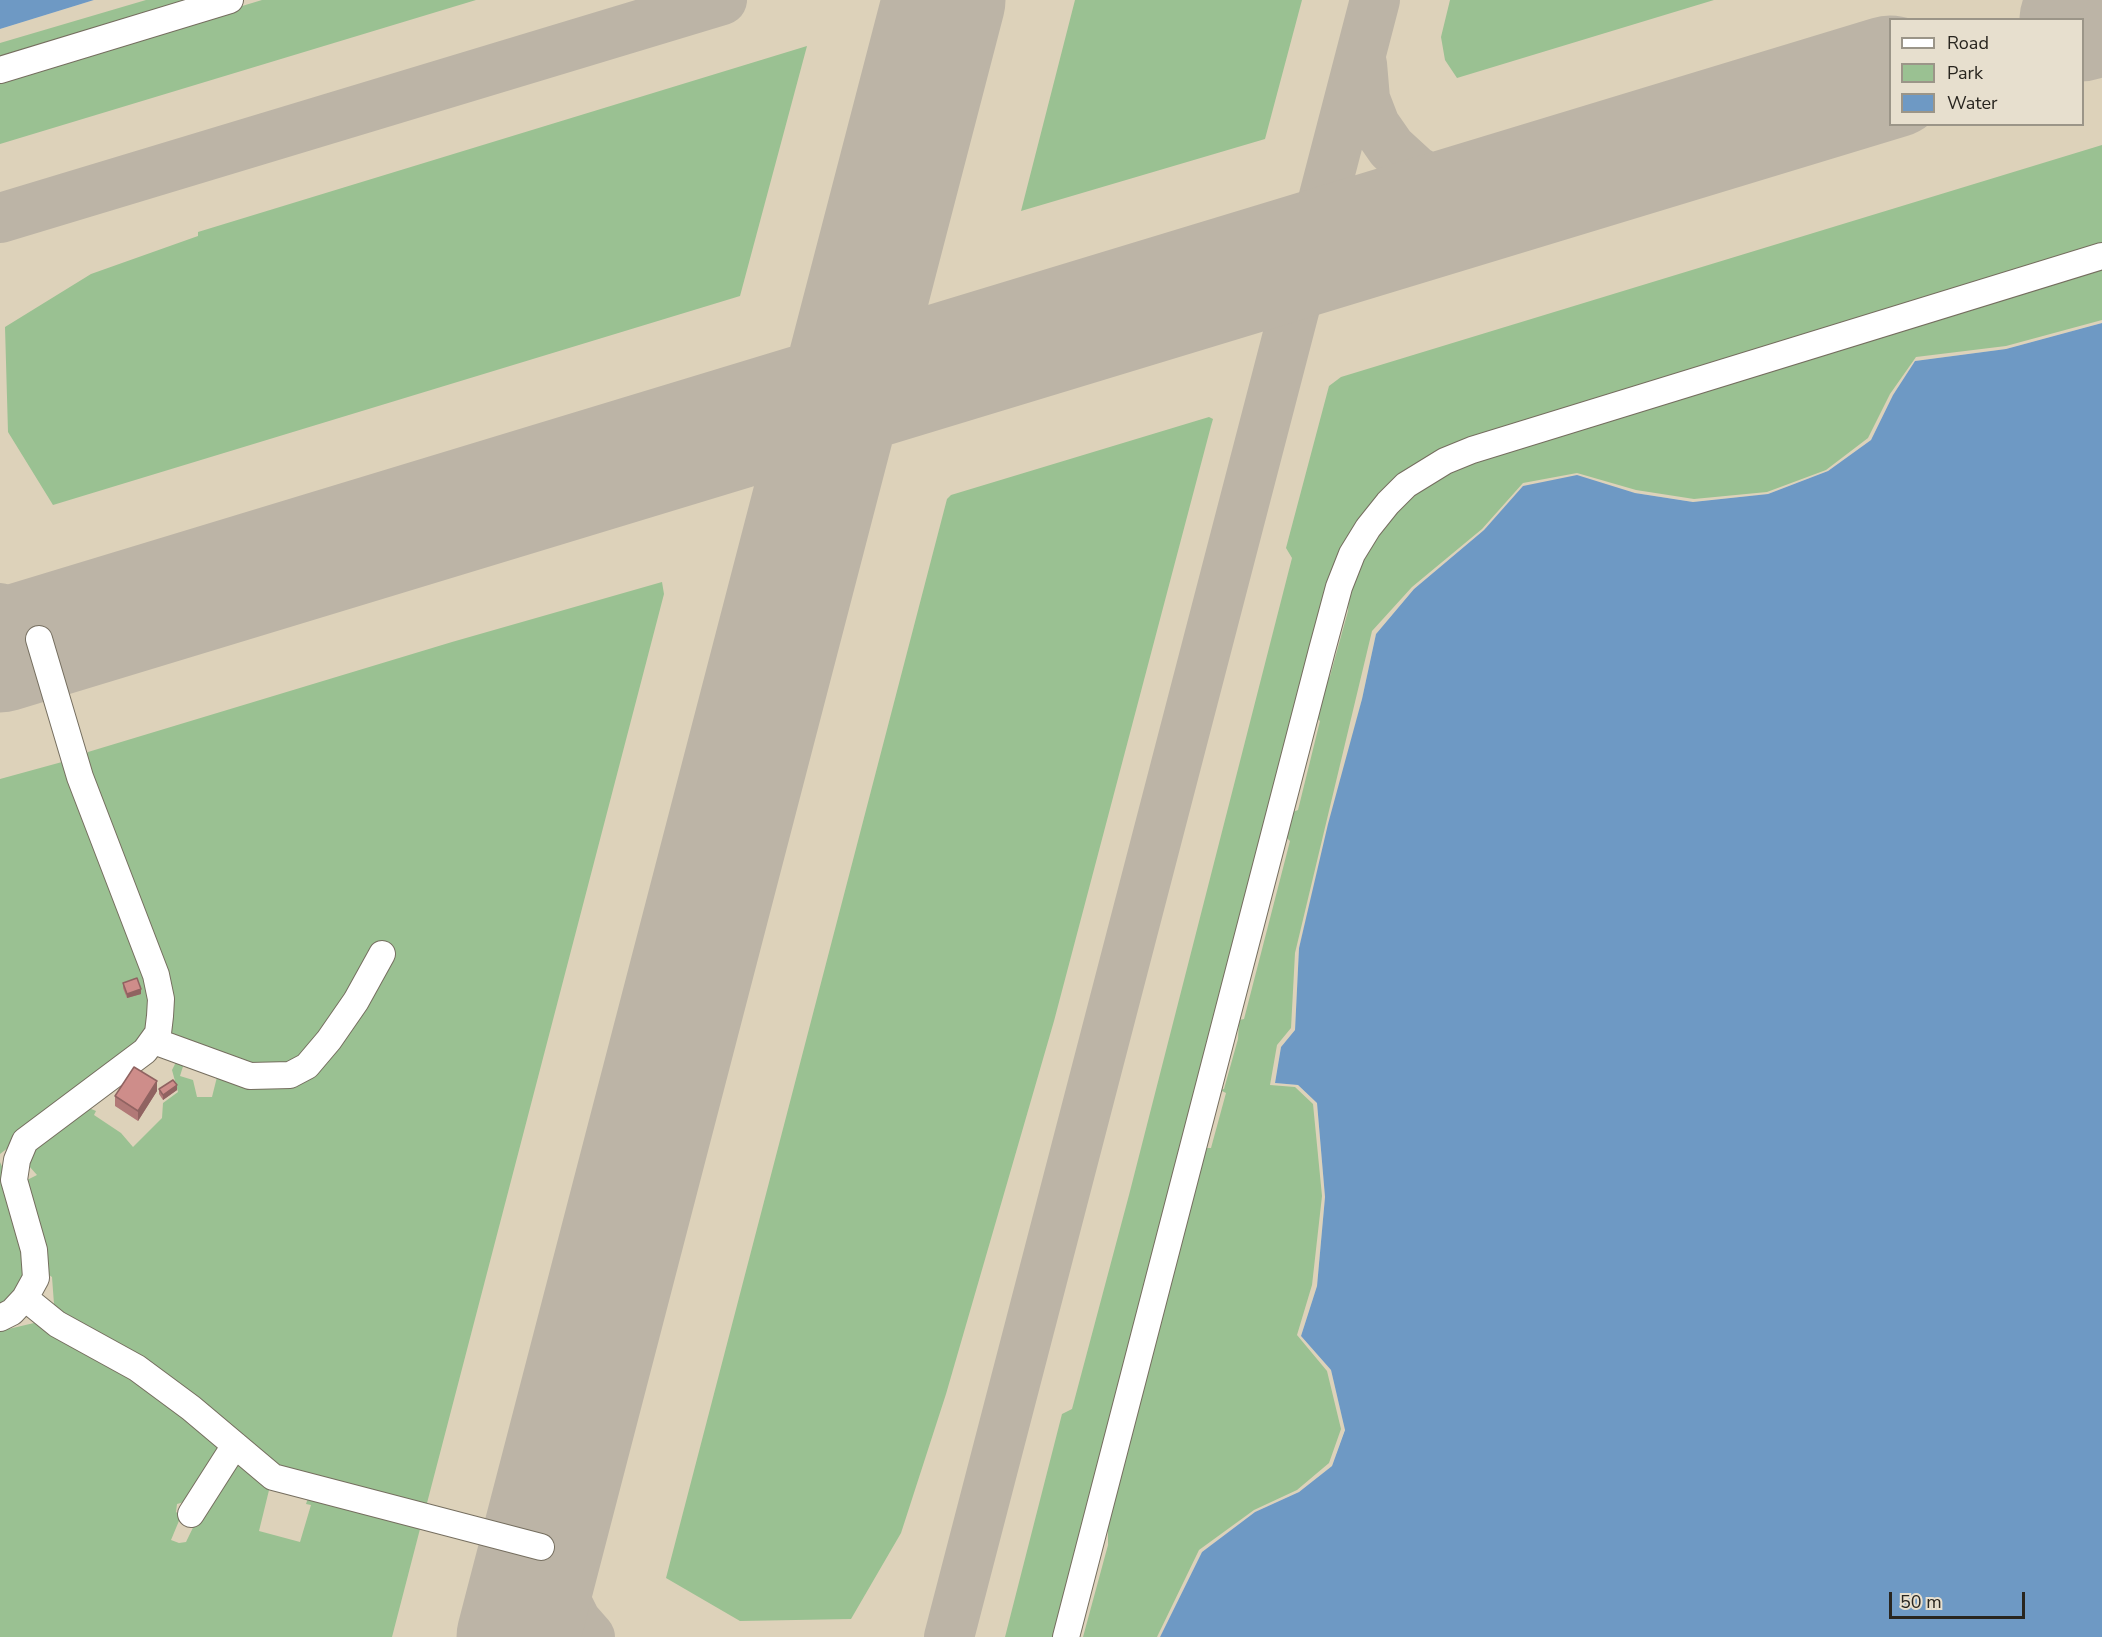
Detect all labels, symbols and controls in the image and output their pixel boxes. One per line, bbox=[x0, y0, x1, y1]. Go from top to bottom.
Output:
legend bbox=[1889, 18, 2084, 126]
text: Road bbox=[1947, 31, 1989, 55]
text: Park bbox=[1947, 61, 1983, 85]
text: Water bbox=[1947, 91, 1998, 115]
scale bar bbox=[1892, 1580, 2028, 1618]
text: 50 m bbox=[1900, 1590, 1942, 1614]

